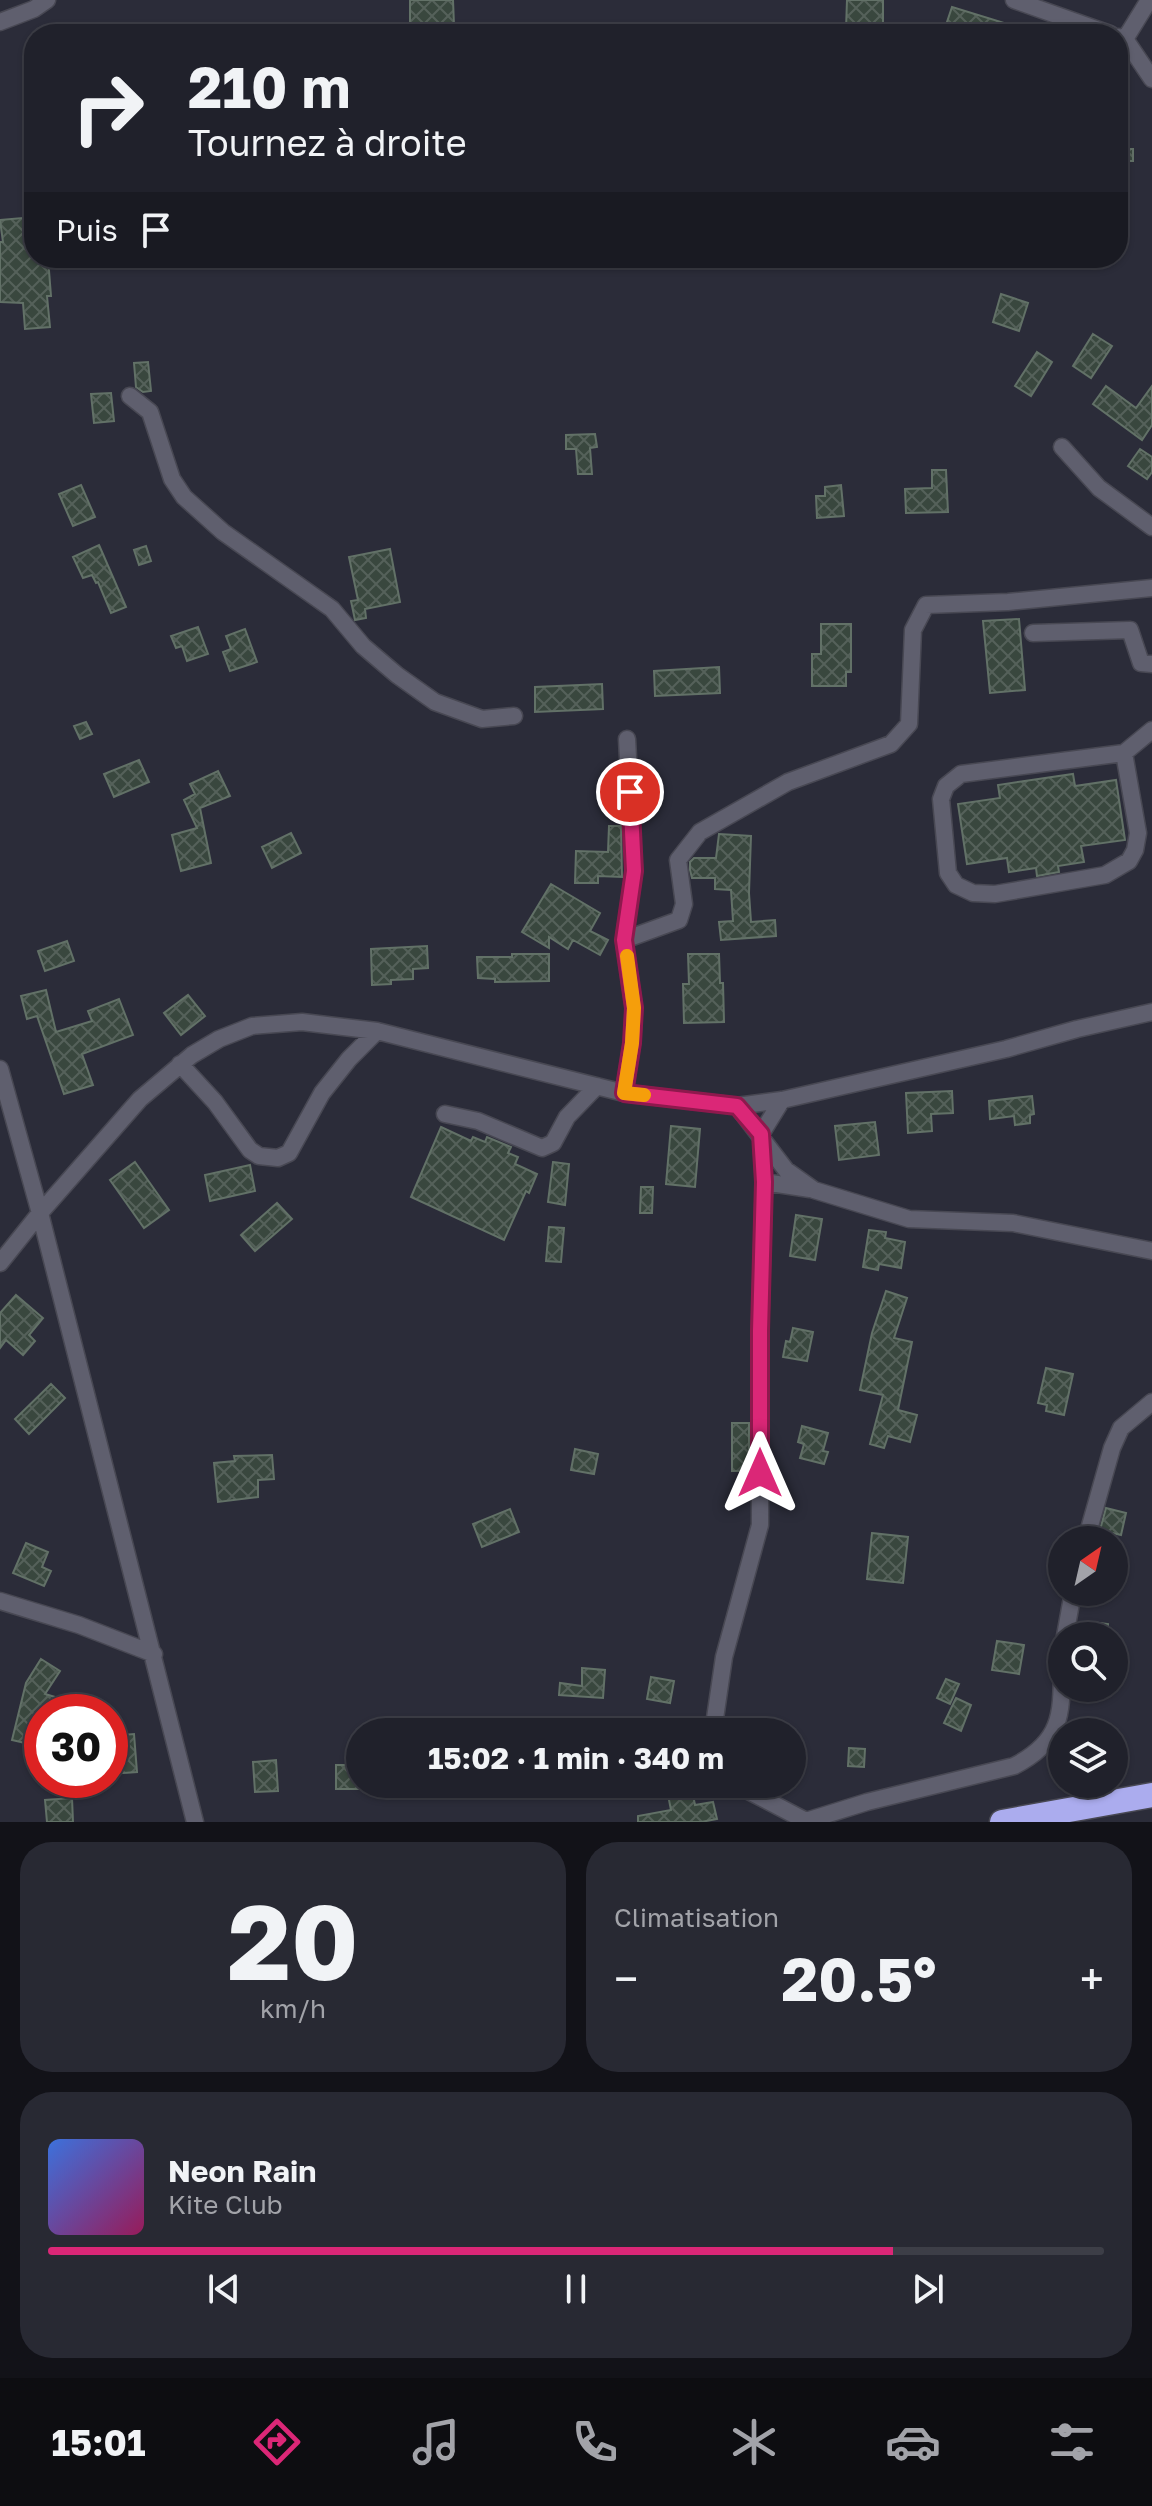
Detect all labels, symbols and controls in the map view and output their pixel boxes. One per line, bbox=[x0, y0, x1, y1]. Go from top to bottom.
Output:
text: 210 m bbox=[188, 53, 350, 120]
icon: right bbox=[56, 56, 160, 160]
text: Tournez à droite bbox=[188, 121, 467, 164]
icon: arrive bbox=[134, 208, 178, 252]
text: Puis bbox=[56, 212, 118, 248]
pin bbox=[596, 758, 664, 826]
icon: arrive bbox=[608, 770, 652, 814]
position arrow bbox=[718, 1431, 802, 1515]
north arrow bbox=[1048, 1526, 1128, 1606]
map controls bbox=[1048, 1526, 1128, 1798]
button: search bbox=[1048, 1622, 1128, 1702]
speed limit sign: 30 bbox=[24, 1694, 128, 1798]
button: layers bbox=[1048, 1718, 1128, 1798]
text: 15:02 · 1 min · 340 m bbox=[428, 1740, 724, 1776]
text: 20 bbox=[227, 1878, 359, 2003]
text: Climatisation bbox=[614, 1902, 779, 1933]
text: 20.5° bbox=[782, 1942, 936, 2014]
text: − bbox=[614, 1952, 638, 2005]
text: + bbox=[1080, 1952, 1104, 2005]
text: km/h bbox=[260, 1993, 326, 2024]
text: Neon Rain bbox=[168, 2153, 316, 2189]
text: Kite Club bbox=[168, 2189, 283, 2220]
icon: previous bbox=[202, 2267, 246, 2311]
icon: pause bbox=[554, 2267, 598, 2311]
icon: next bbox=[906, 2267, 950, 2311]
icon: directions bbox=[249, 2414, 305, 2470]
icon: music bbox=[408, 2414, 464, 2470]
icon: phone bbox=[567, 2414, 623, 2470]
icon: climate bbox=[726, 2414, 782, 2470]
icon: car bbox=[885, 2414, 941, 2470]
icon: filters bbox=[1044, 2414, 1100, 2470]
text: 15:01 bbox=[52, 2421, 146, 2464]

